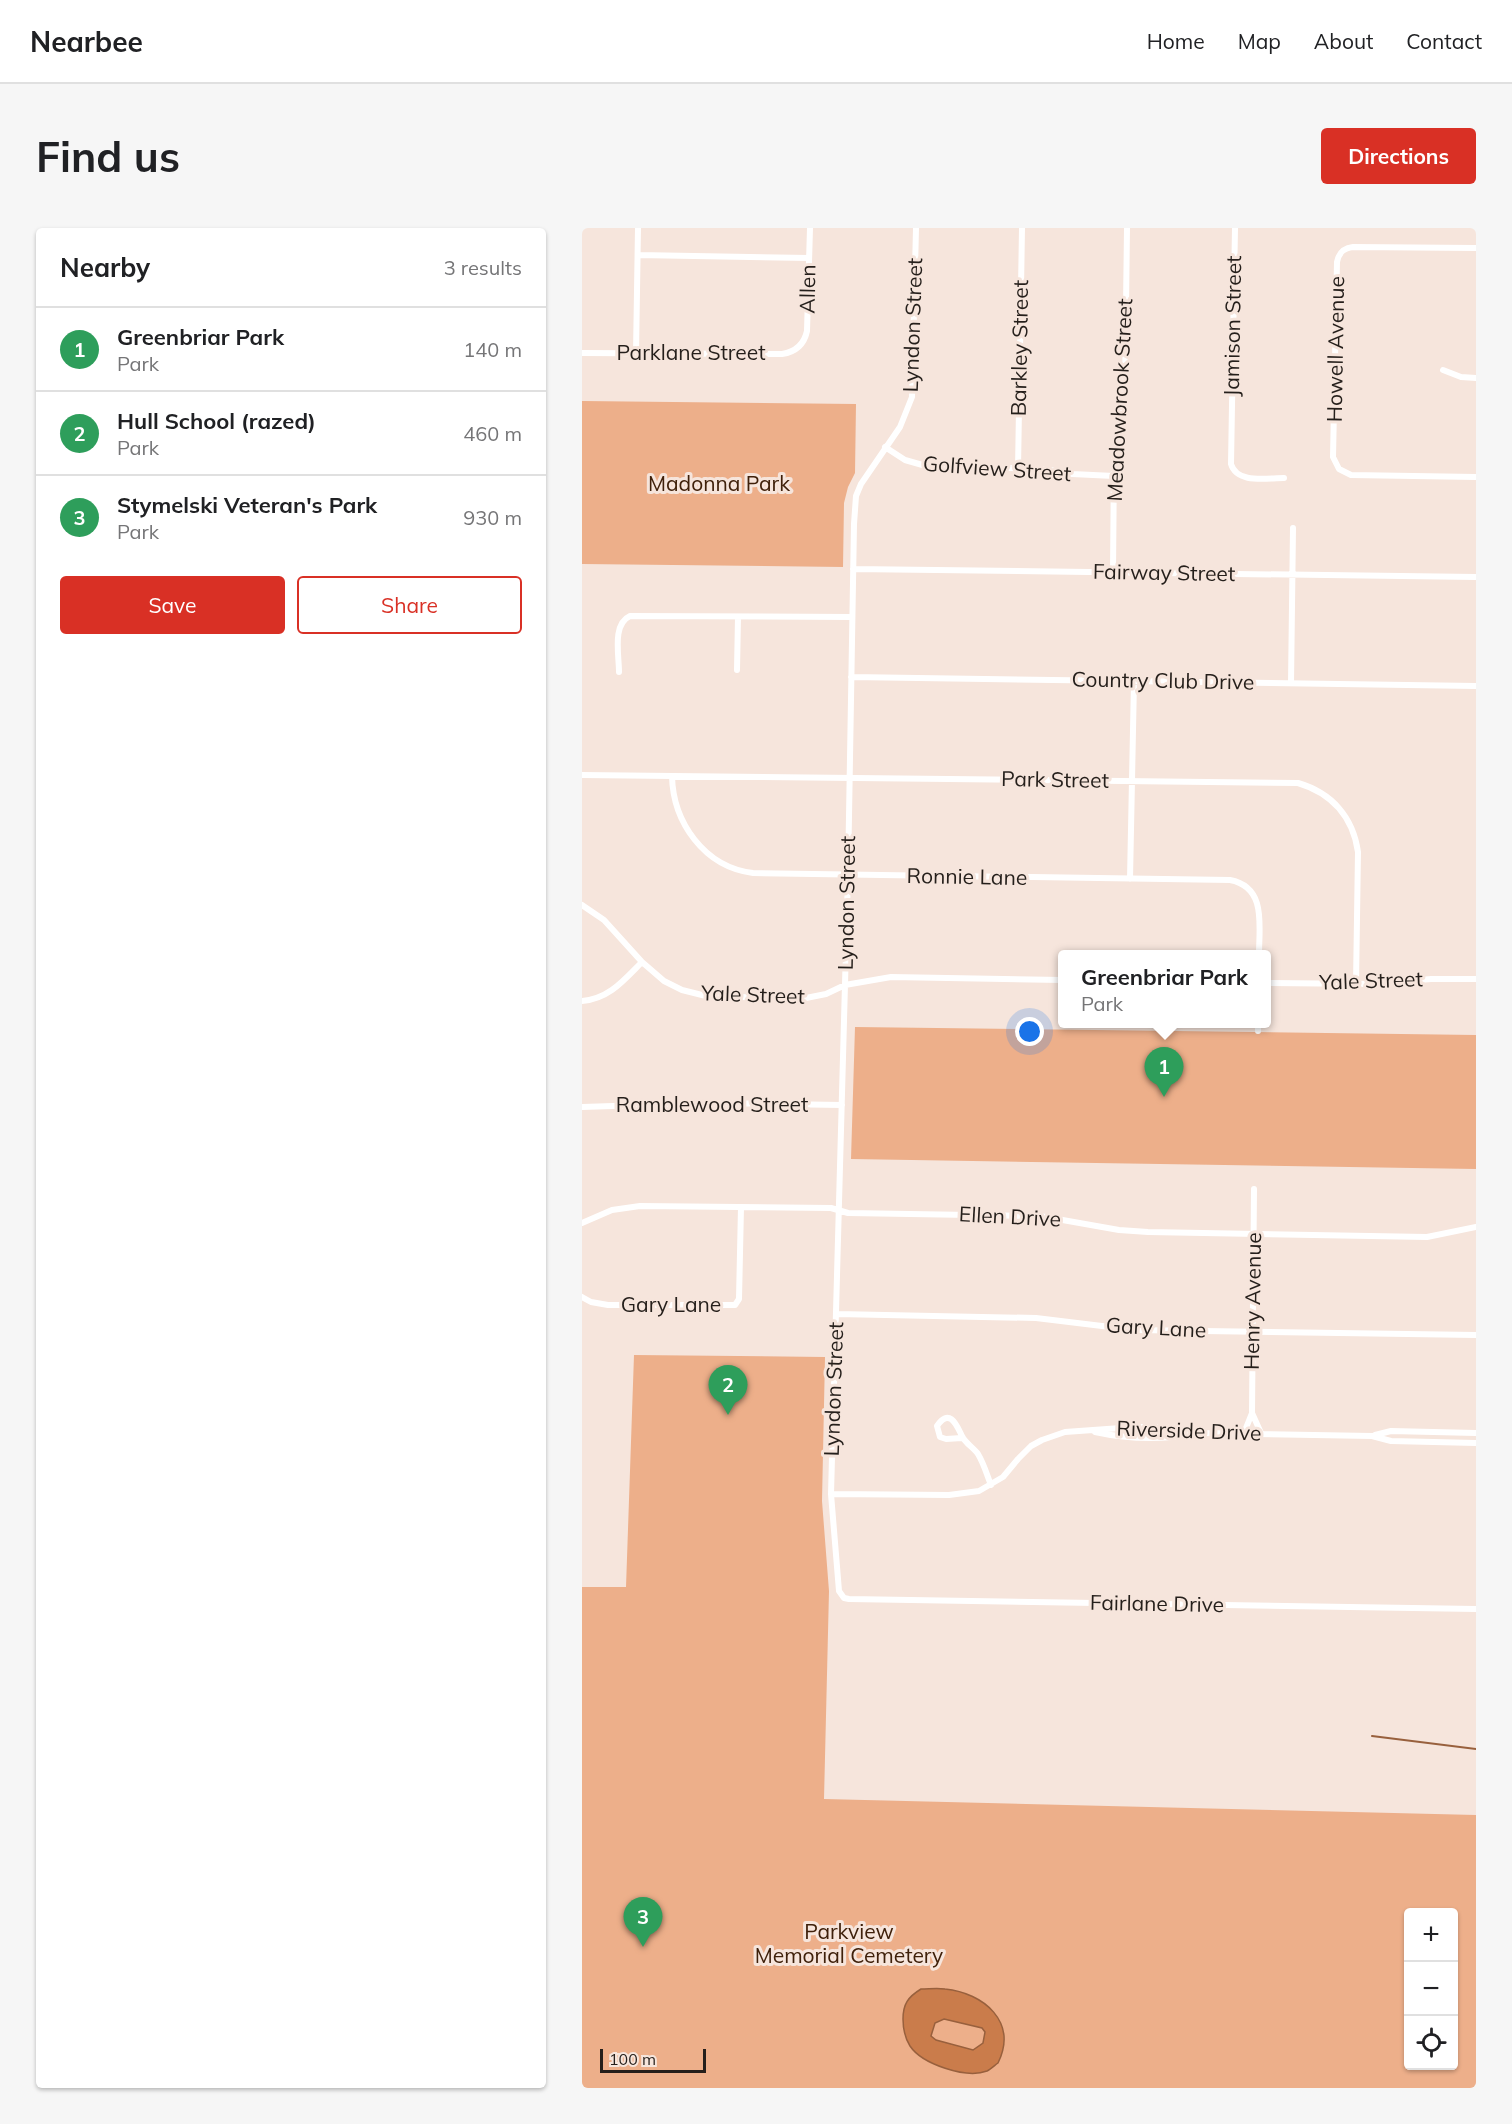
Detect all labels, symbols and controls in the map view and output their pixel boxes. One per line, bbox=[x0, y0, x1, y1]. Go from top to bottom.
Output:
text: Nearbee bbox=[30, 24, 143, 59]
text: Home bbox=[1147, 28, 1205, 54]
text: Map bbox=[1238, 28, 1281, 54]
text: About bbox=[1314, 28, 1373, 54]
text: Contact bbox=[1406, 28, 1482, 54]
button: Directions bbox=[1321, 128, 1476, 184]
text: Find us bbox=[36, 130, 180, 183]
text: Nearby bbox=[60, 251, 150, 284]
text: 3 results bbox=[444, 255, 522, 280]
street label: Jamison Street bbox=[1218, 255, 1246, 397]
street label: Lyndon Street bbox=[897, 257, 927, 393]
street label: Allen bbox=[794, 264, 820, 314]
street label: Howell Avenue bbox=[1321, 276, 1349, 422]
street label: Barkley Street bbox=[1005, 280, 1033, 416]
street label: Meadowbrook Street bbox=[1101, 298, 1137, 502]
text: Greenbriar Park bbox=[117, 323, 284, 351]
text: 1 bbox=[74, 337, 86, 362]
text: 140 m bbox=[463, 337, 522, 362]
street label: Parklane Street bbox=[616, 339, 766, 365]
text: Park bbox=[117, 351, 159, 376]
text: Hull School (razed) bbox=[117, 407, 316, 435]
text: 2 bbox=[74, 421, 86, 446]
text: 460 m bbox=[463, 421, 522, 446]
text: Park bbox=[117, 435, 159, 460]
street label: Golfview Street bbox=[922, 450, 1072, 486]
park label: Madonna Park bbox=[648, 470, 790, 496]
text: Stymelski Veteran's Park bbox=[117, 491, 377, 519]
text: 3 bbox=[74, 505, 86, 530]
text: 930 m bbox=[463, 505, 522, 530]
text: Park bbox=[117, 519, 159, 544]
street label: Fairway Street bbox=[1093, 558, 1235, 586]
button: Save bbox=[60, 576, 285, 634]
button: Share bbox=[297, 576, 522, 634]
street label: Country Club Drive bbox=[1072, 665, 1255, 695]
street label: Park Street bbox=[1001, 765, 1109, 793]
street label: Lyndon Street bbox=[832, 836, 860, 970]
street label: Ronnie Lane bbox=[907, 862, 1028, 890]
popup bbox=[1058, 950, 1271, 1028]
text: Greenbriar Park bbox=[1081, 963, 1248, 991]
street label: Yale Street bbox=[1318, 965, 1423, 995]
street label: Yale Street bbox=[700, 979, 805, 1009]
text: Park bbox=[1081, 991, 1123, 1016]
your location bbox=[1015, 1017, 1044, 1046]
pin: 1 bbox=[1144, 1048, 1184, 1097]
street label: Ramblewood Street bbox=[616, 1091, 808, 1117]
street label: Ellen Drive bbox=[958, 1200, 1062, 1232]
street label: Henry Avenue bbox=[1238, 1232, 1266, 1370]
street label: Gary Lane bbox=[621, 1291, 721, 1317]
street label: Gary Lane bbox=[1105, 1311, 1207, 1343]
street label: Lyndon Street bbox=[818, 1321, 848, 1457]
pin: 2 bbox=[708, 1366, 748, 1415]
street label: Riverside Drive bbox=[1116, 1414, 1262, 1446]
street label: Fairlane Drive bbox=[1090, 1589, 1224, 1617]
pin: 3 bbox=[624, 1898, 662, 1947]
map controls bbox=[1404, 1908, 1458, 2070]
button: + bbox=[1404, 1908, 1458, 1962]
park label: Parkview Memorial Cemetery bbox=[755, 1918, 943, 1968]
button: − bbox=[1404, 1962, 1458, 2016]
button: locate bbox=[1404, 2016, 1458, 2070]
scale bar bbox=[600, 2046, 706, 2074]
text: 100 m bbox=[609, 2049, 656, 2069]

